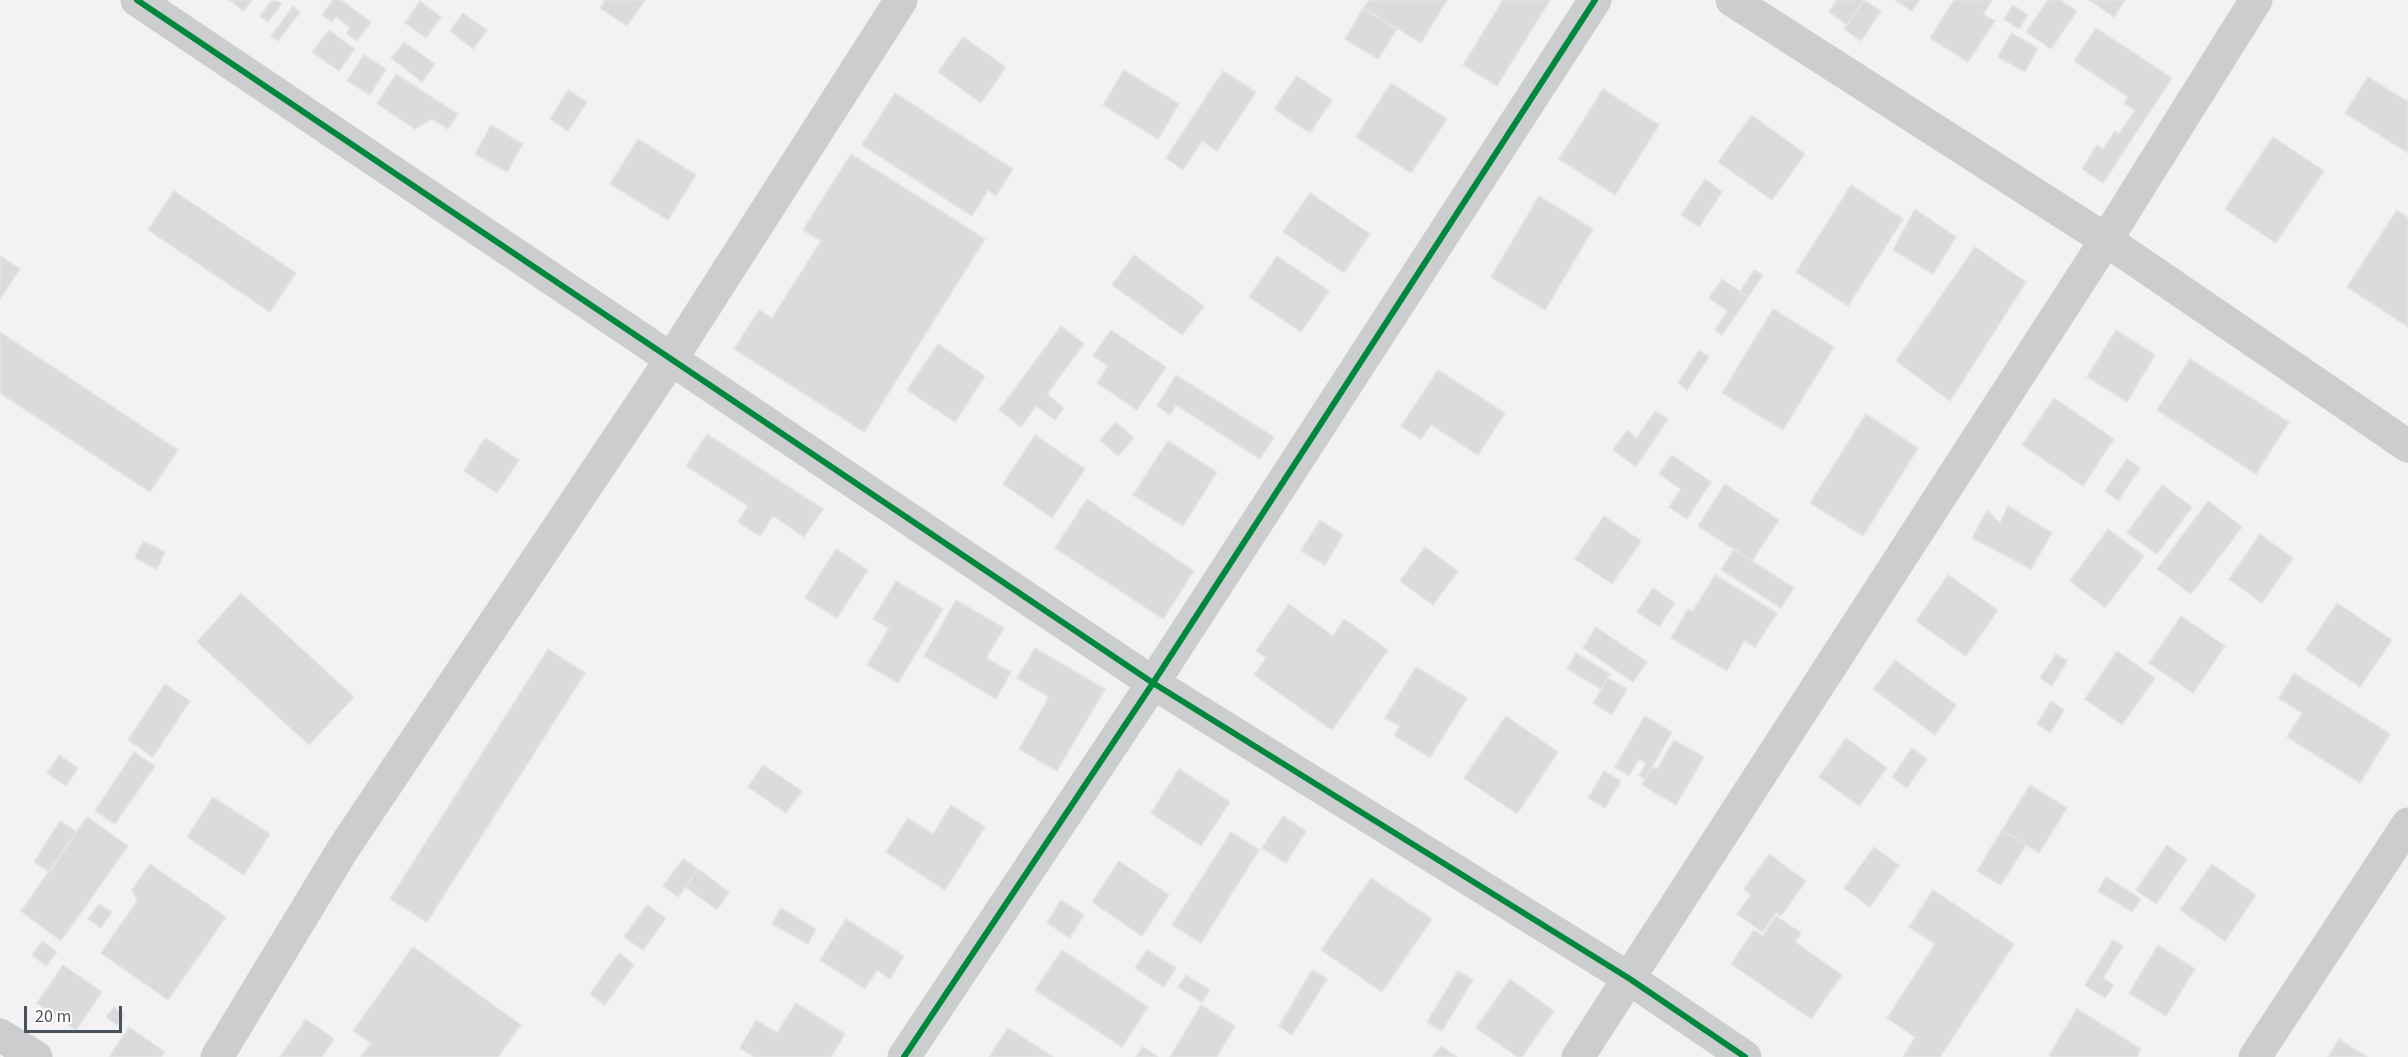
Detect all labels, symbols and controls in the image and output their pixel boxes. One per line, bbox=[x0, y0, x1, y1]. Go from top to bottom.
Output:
scale bar bbox=[27, 994, 124, 1032]
text: 20 m bbox=[35, 1004, 71, 1029]

